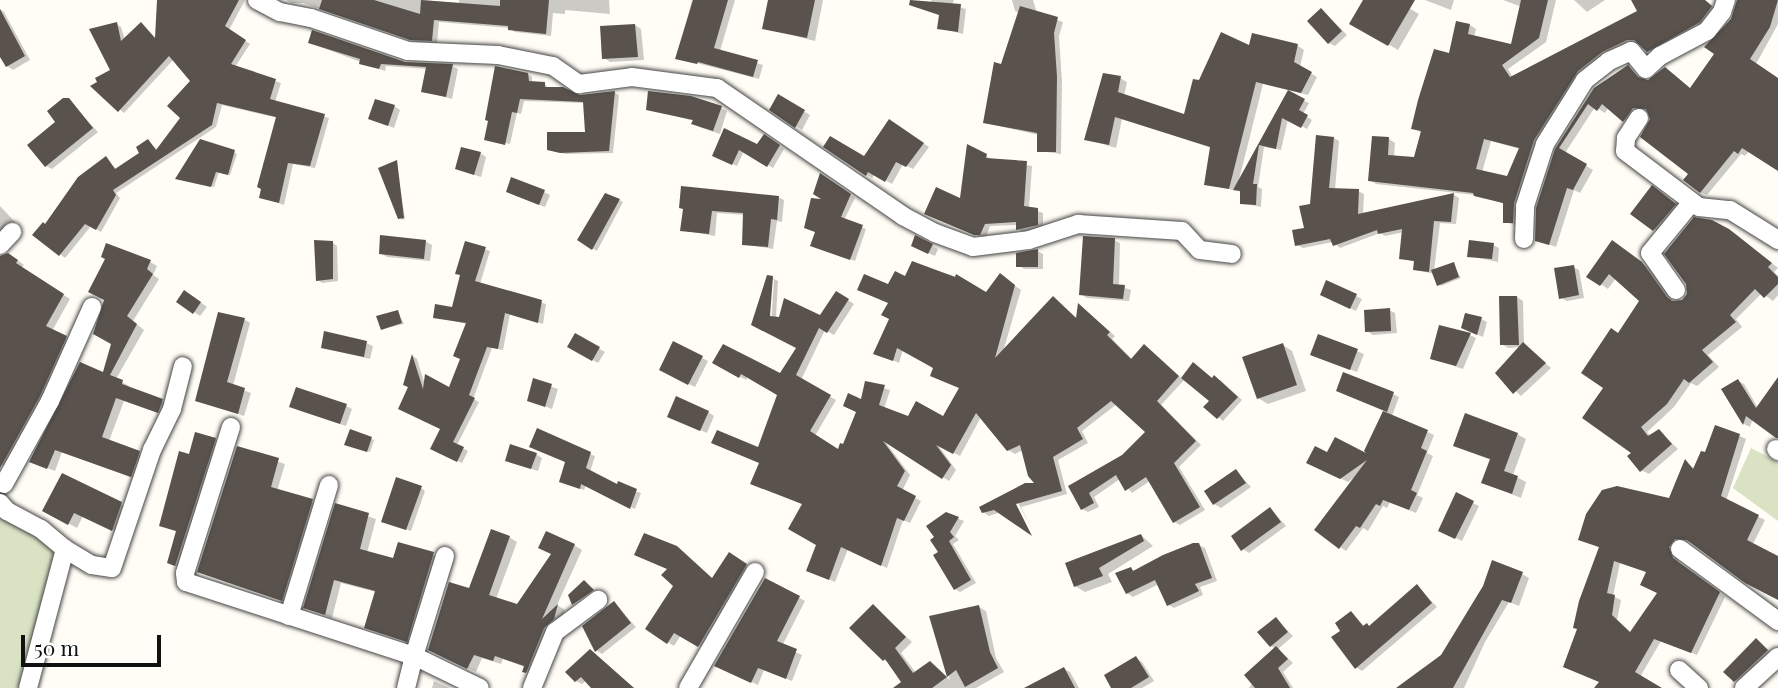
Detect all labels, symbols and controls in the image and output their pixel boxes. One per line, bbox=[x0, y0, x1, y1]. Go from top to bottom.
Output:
scale bar bbox=[24, 622, 164, 666]
text: 50 m bbox=[34, 633, 79, 661]

